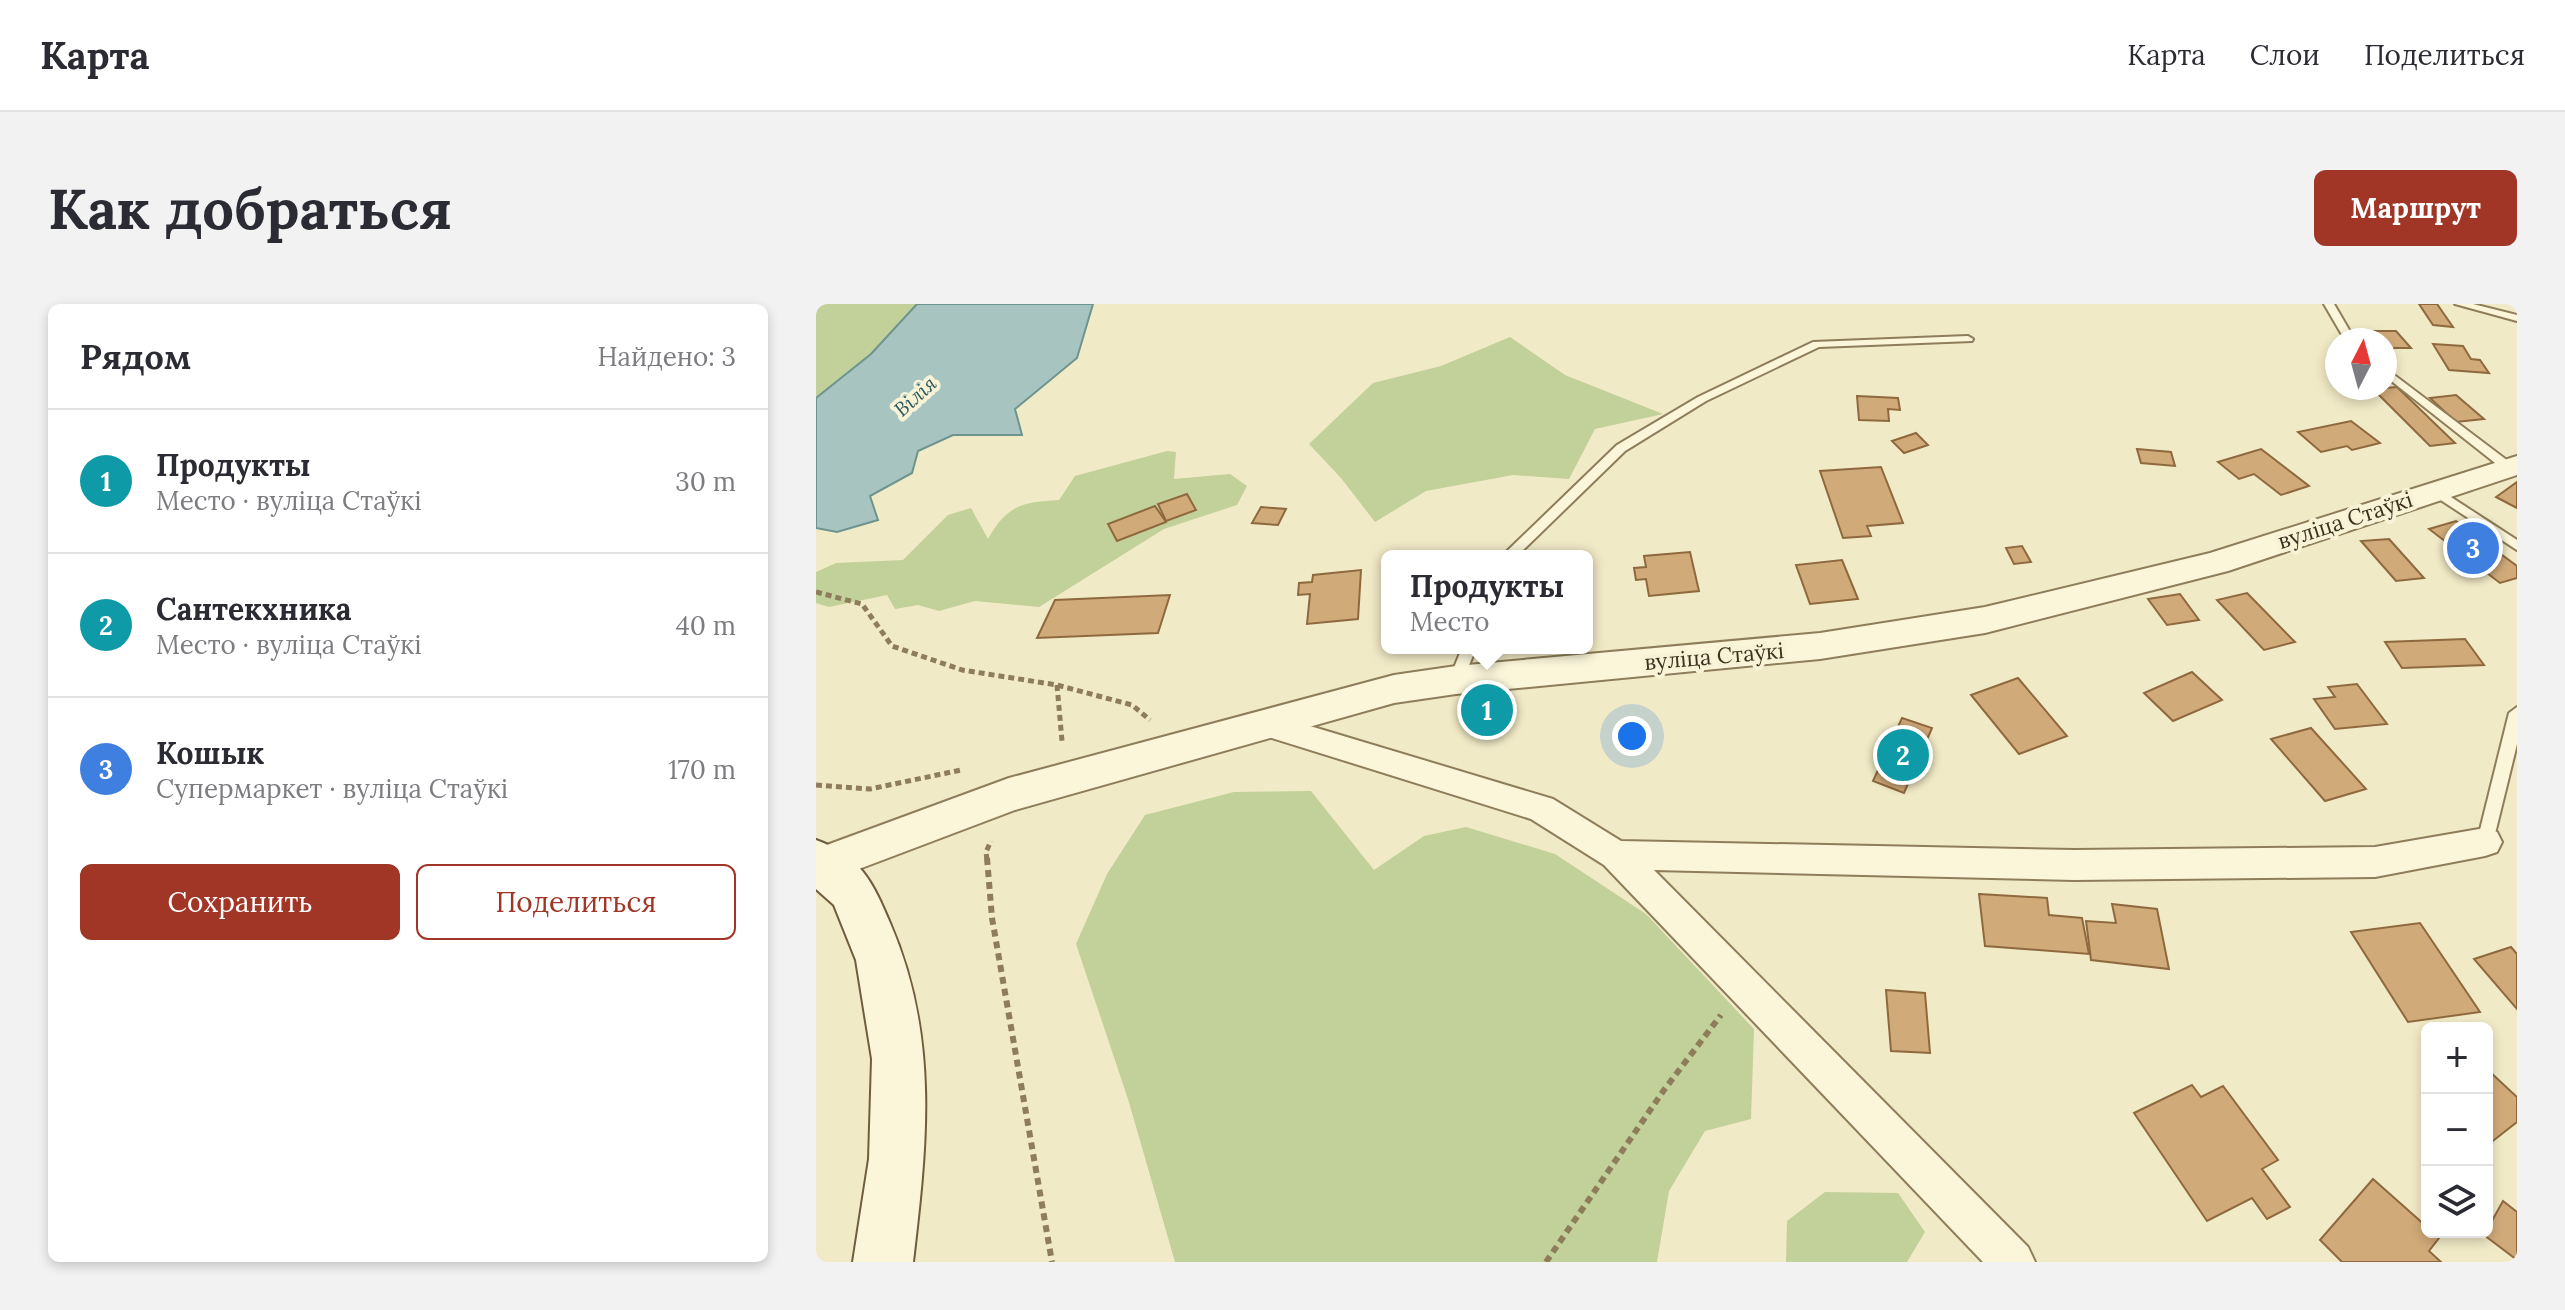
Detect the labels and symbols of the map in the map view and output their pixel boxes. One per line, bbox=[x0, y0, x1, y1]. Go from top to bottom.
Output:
north arrow bbox=[2325, 328, 2397, 400]
water label: Вілія bbox=[889, 371, 941, 421]
street label: вуліца Стаўкі bbox=[2274, 485, 2416, 555]
pin: 3 bbox=[2447, 518, 2499, 578]
street label: вуліца Стаўкі bbox=[1643, 636, 1785, 676]
pin: 1 bbox=[1461, 680, 1513, 740]
your location bbox=[1612, 716, 1652, 756]
pin: 2 bbox=[1877, 725, 1929, 785]

